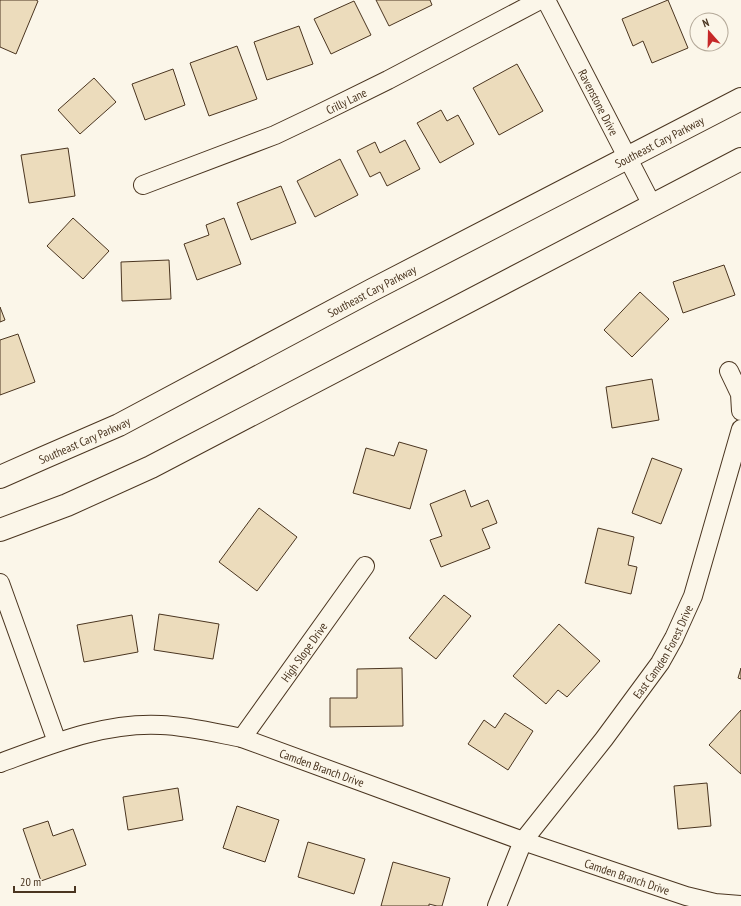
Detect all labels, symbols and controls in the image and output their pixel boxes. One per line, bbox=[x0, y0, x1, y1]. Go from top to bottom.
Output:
north arrow bbox=[689, 12, 729, 52]
text: N bbox=[700, 15, 711, 30]
street label: Ravenstone Drive bbox=[575, 66, 622, 138]
street label: Crilly Lane bbox=[323, 84, 369, 117]
street label: Southeast Cary Parkway bbox=[612, 112, 707, 171]
street label: Southeast Cary Parkway bbox=[325, 261, 419, 320]
street label: Southeast Cary Parkway bbox=[36, 413, 133, 467]
street label: East Camden Forest Drive bbox=[629, 602, 696, 701]
street label: High Slope Drive bbox=[277, 619, 330, 685]
street label: Camden Branch Drive bbox=[278, 745, 366, 790]
street label: Camden Branch Drive bbox=[583, 855, 672, 897]
scale bar bbox=[14, 868, 75, 894]
text: 20 m bbox=[20, 874, 41, 889]

